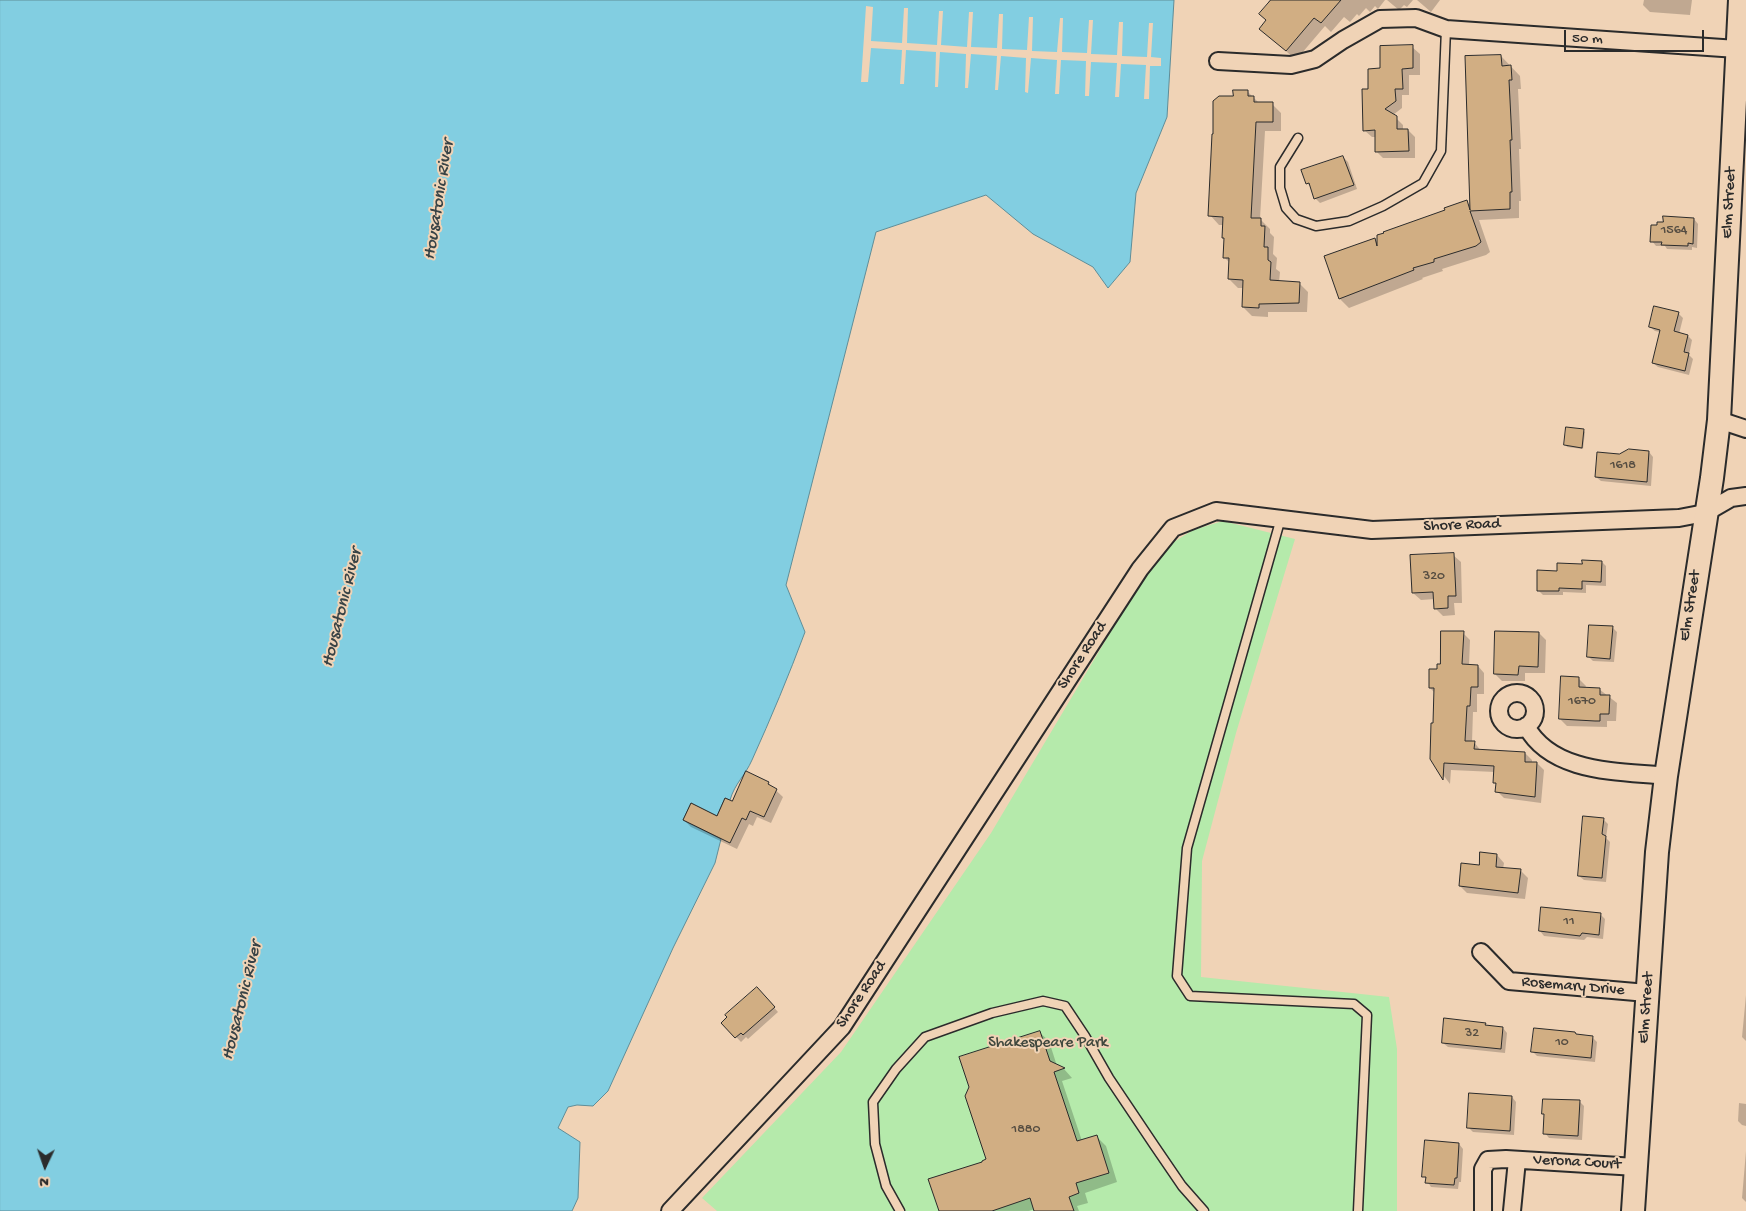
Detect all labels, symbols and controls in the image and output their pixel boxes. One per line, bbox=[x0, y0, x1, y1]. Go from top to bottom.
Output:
scale bar bbox=[1566, 20, 1706, 52]
text: 50 m bbox=[1572, 30, 1603, 48]
water label: Housatonic River bbox=[420, 138, 460, 262]
street label: Elm Street bbox=[1719, 167, 1741, 239]
house number: 1564 bbox=[1661, 223, 1687, 239]
house number: 1618 bbox=[1610, 458, 1636, 474]
street label: Shore Road bbox=[1423, 515, 1501, 537]
water label: Housatonic River bbox=[318, 547, 368, 669]
house number: 320 bbox=[1423, 569, 1445, 585]
street label: Elm Street bbox=[1676, 569, 1706, 643]
street label: Shore Road bbox=[1054, 618, 1112, 694]
house number: 1670 bbox=[1568, 694, 1596, 710]
house number: 11 bbox=[1563, 914, 1575, 930]
water label: Housatonic River bbox=[218, 940, 268, 1062]
street label: Shore Road bbox=[833, 958, 891, 1032]
street label: Elm Street bbox=[1635, 972, 1659, 1044]
street label: Rosemary Drive bbox=[1521, 973, 1625, 1001]
house number: 32 bbox=[1465, 1026, 1479, 1042]
park label: Shakespeare Park bbox=[988, 1034, 1108, 1054]
house number: 10 bbox=[1555, 1035, 1569, 1051]
house number: 1880 bbox=[1012, 1122, 1040, 1138]
north arrow bbox=[20, 1141, 70, 1191]
street label: Verona Court bbox=[1533, 1151, 1621, 1175]
text: N bbox=[39, 1173, 49, 1190]

